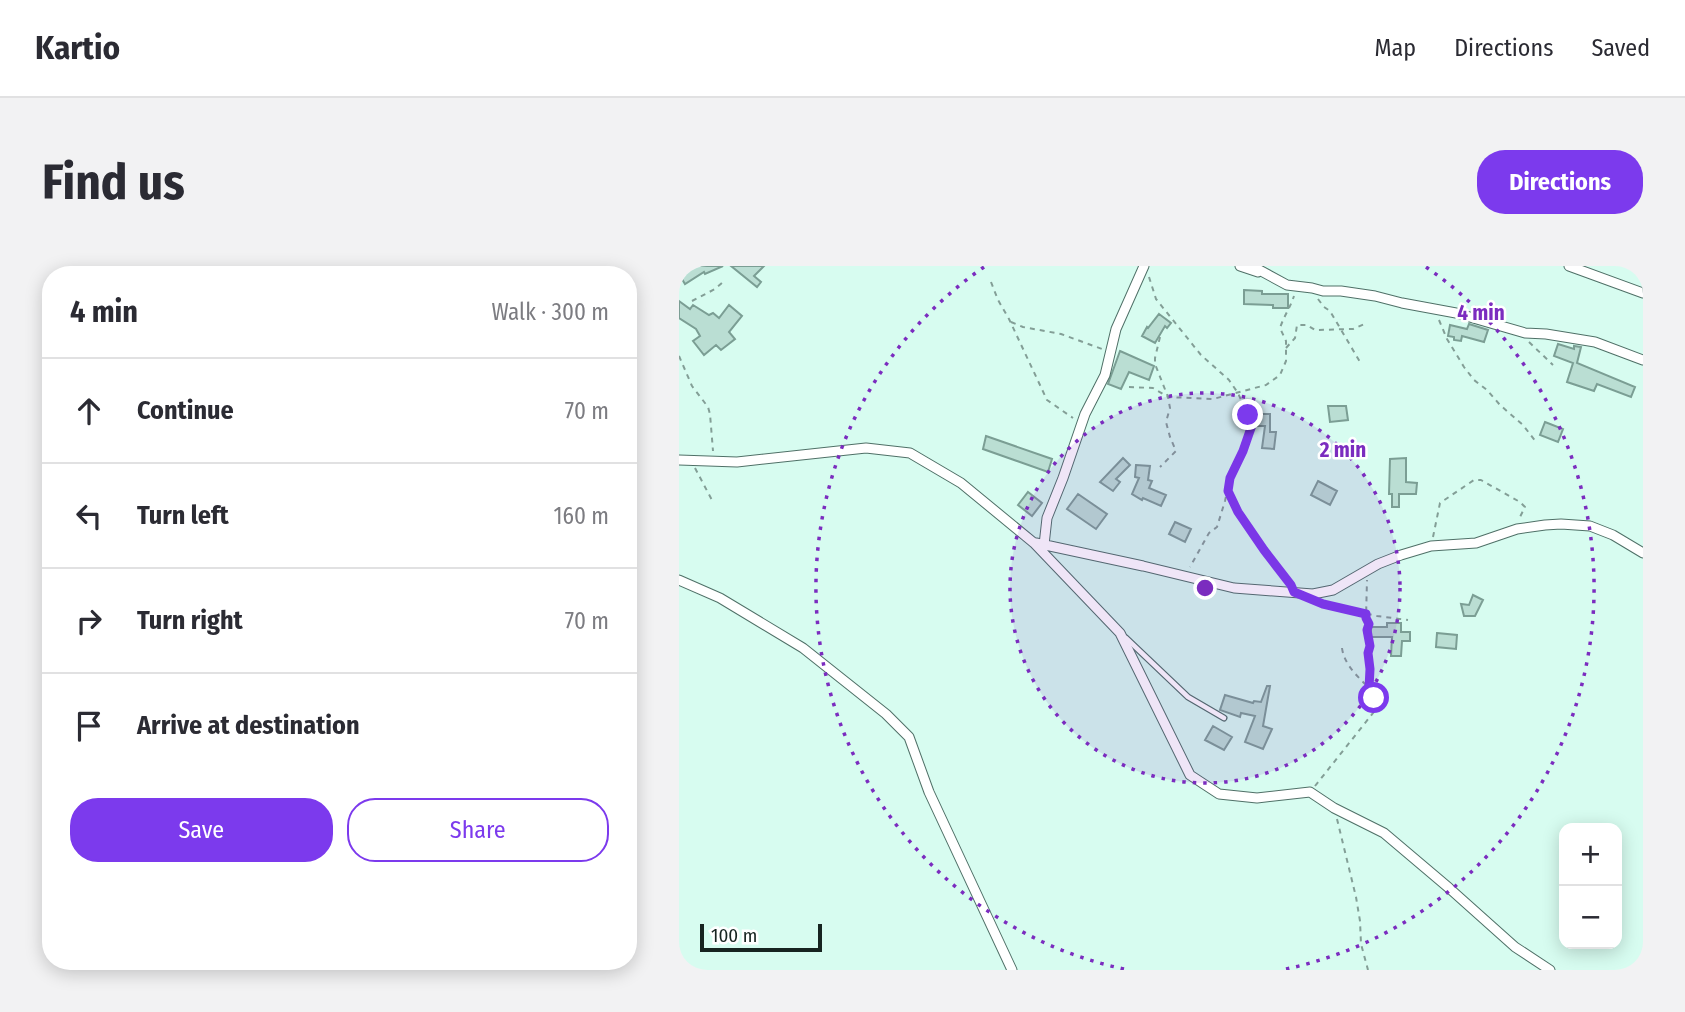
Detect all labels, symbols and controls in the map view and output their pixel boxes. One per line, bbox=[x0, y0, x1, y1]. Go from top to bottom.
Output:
text: Kartio bbox=[35, 28, 120, 68]
text: Map bbox=[1375, 34, 1416, 62]
text: Directions bbox=[1454, 34, 1553, 62]
text: Saved bbox=[1591, 34, 1650, 62]
button: Directions bbox=[1477, 150, 1643, 214]
text: Find us bbox=[42, 153, 185, 212]
text: 4 min bbox=[70, 294, 138, 330]
text: Walk · 300 m bbox=[492, 298, 609, 326]
text: 4 min bbox=[1457, 300, 1505, 326]
icon: ahead bbox=[70, 392, 108, 430]
text: Continue bbox=[137, 395, 234, 426]
text: 70 m bbox=[565, 397, 609, 425]
route end bbox=[1232, 399, 1263, 430]
text: 2 min bbox=[1319, 437, 1366, 463]
icon: left bbox=[70, 497, 108, 535]
text: Turn left bbox=[137, 500, 229, 531]
text: 160 m bbox=[554, 502, 609, 530]
centre of rings bbox=[1193, 576, 1217, 600]
icon: right bbox=[70, 602, 108, 640]
text: Turn right bbox=[137, 605, 243, 636]
text: 70 m bbox=[565, 607, 609, 635]
route start bbox=[1358, 682, 1389, 713]
icon: arrive bbox=[70, 707, 108, 745]
text: Arrive at destination bbox=[137, 710, 360, 741]
button: Save bbox=[70, 798, 333, 862]
button: Share bbox=[347, 798, 609, 862]
map controls bbox=[1559, 823, 1622, 949]
button: + bbox=[1559, 823, 1622, 886]
button: − bbox=[1559, 886, 1622, 949]
scale bar bbox=[700, 921, 823, 953]
text: 100 m bbox=[711, 924, 757, 947]

